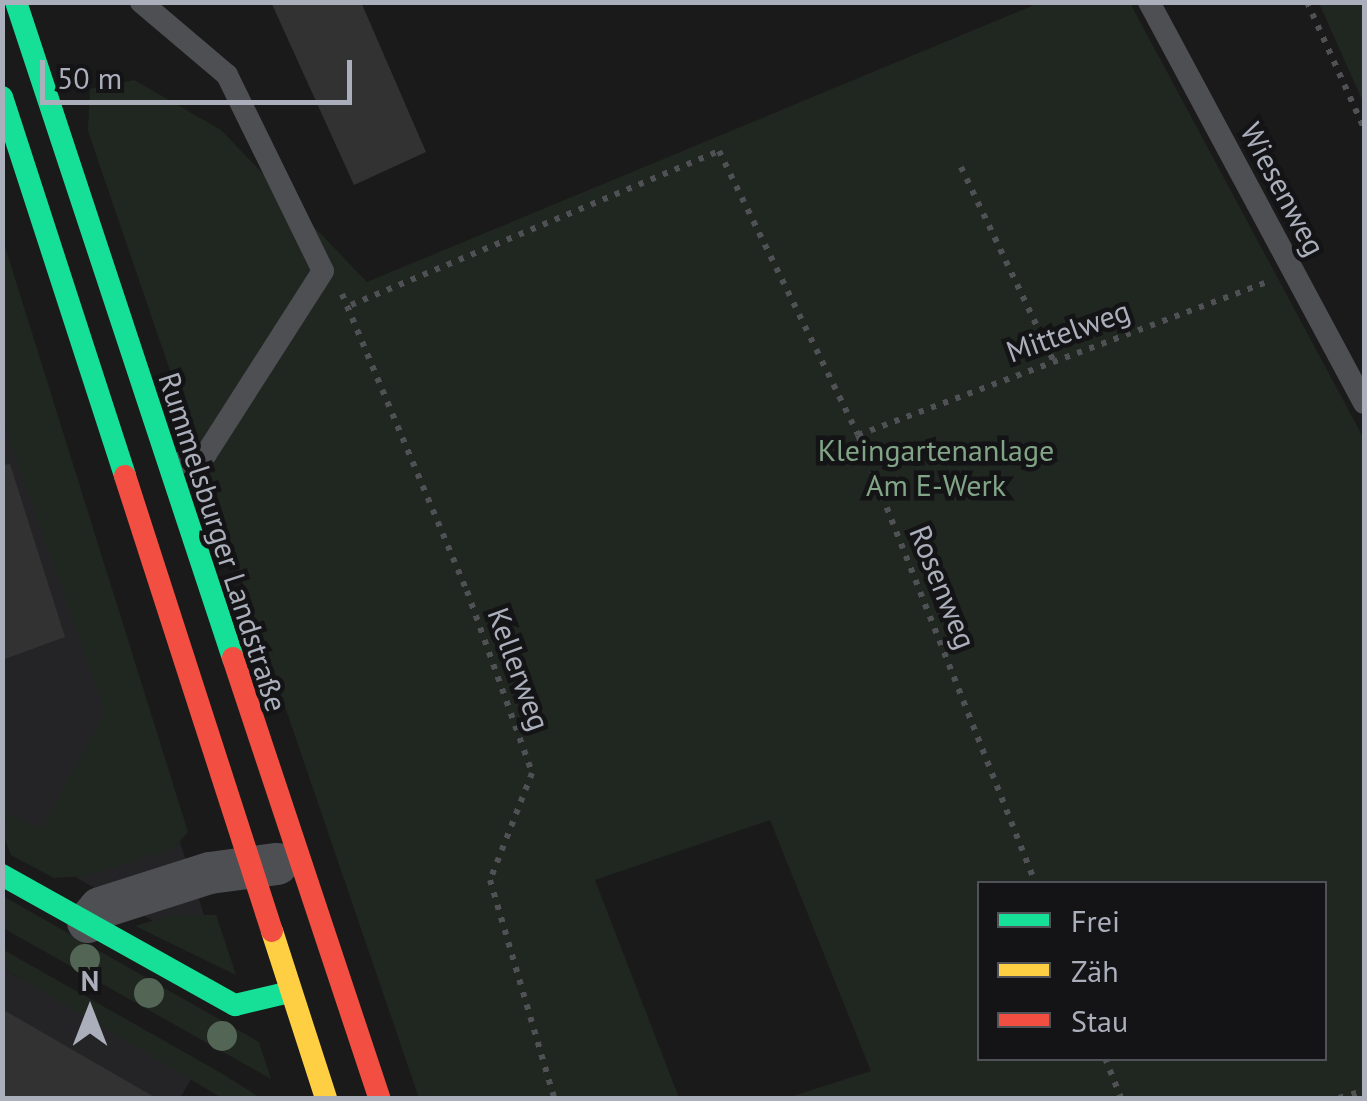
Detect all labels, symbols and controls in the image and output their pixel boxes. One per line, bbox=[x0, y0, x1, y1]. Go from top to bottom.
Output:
scale bar bbox=[45, 40, 358, 102]
text: 50 m bbox=[57, 58, 122, 97]
street label: Wiesenweg bbox=[1233, 116, 1333, 262]
street label: Mittelweg bbox=[1001, 292, 1135, 370]
street label: Rummelsburger Landstraße bbox=[151, 368, 295, 716]
park label: Kleingartenanlage Am E-Werk bbox=[818, 432, 1054, 502]
street label: Rosenweg bbox=[902, 520, 984, 654]
street label: Kellerweg bbox=[480, 603, 558, 735]
legend bbox=[977, 881, 1327, 1061]
text: Frei bbox=[1071, 901, 1120, 940]
text: Zäh bbox=[1071, 951, 1119, 990]
north arrow bbox=[40, 961, 140, 1061]
text: N bbox=[81, 962, 99, 999]
text: Stau bbox=[1071, 1001, 1128, 1040]

